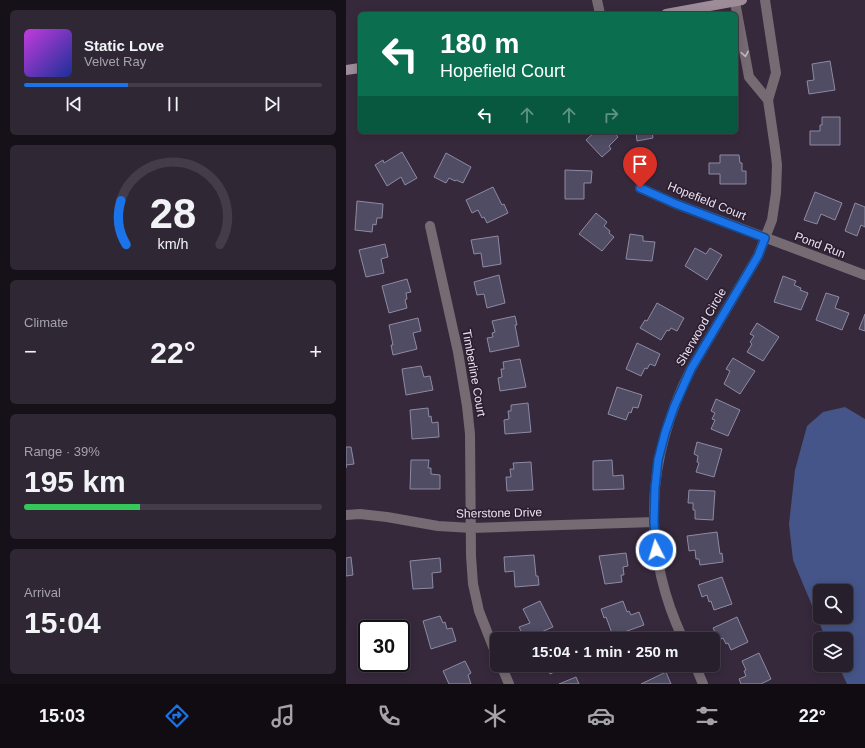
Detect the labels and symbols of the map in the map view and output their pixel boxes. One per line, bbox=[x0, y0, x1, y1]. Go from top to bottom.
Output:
one-way arrow bbox=[740, 51, 748, 57]
pin bbox=[623, 147, 657, 188]
street label: Hopefield Court bbox=[666, 179, 749, 223]
street label: Pond Run bbox=[793, 229, 847, 261]
street label: Sherwood Circle bbox=[673, 285, 729, 369]
street label: Timberline Court bbox=[459, 328, 489, 418]
street label: Sherstone Drive bbox=[456, 505, 542, 521]
position arrow bbox=[635, 529, 677, 571]
speed limit sign: 30 bbox=[358, 620, 410, 672]

